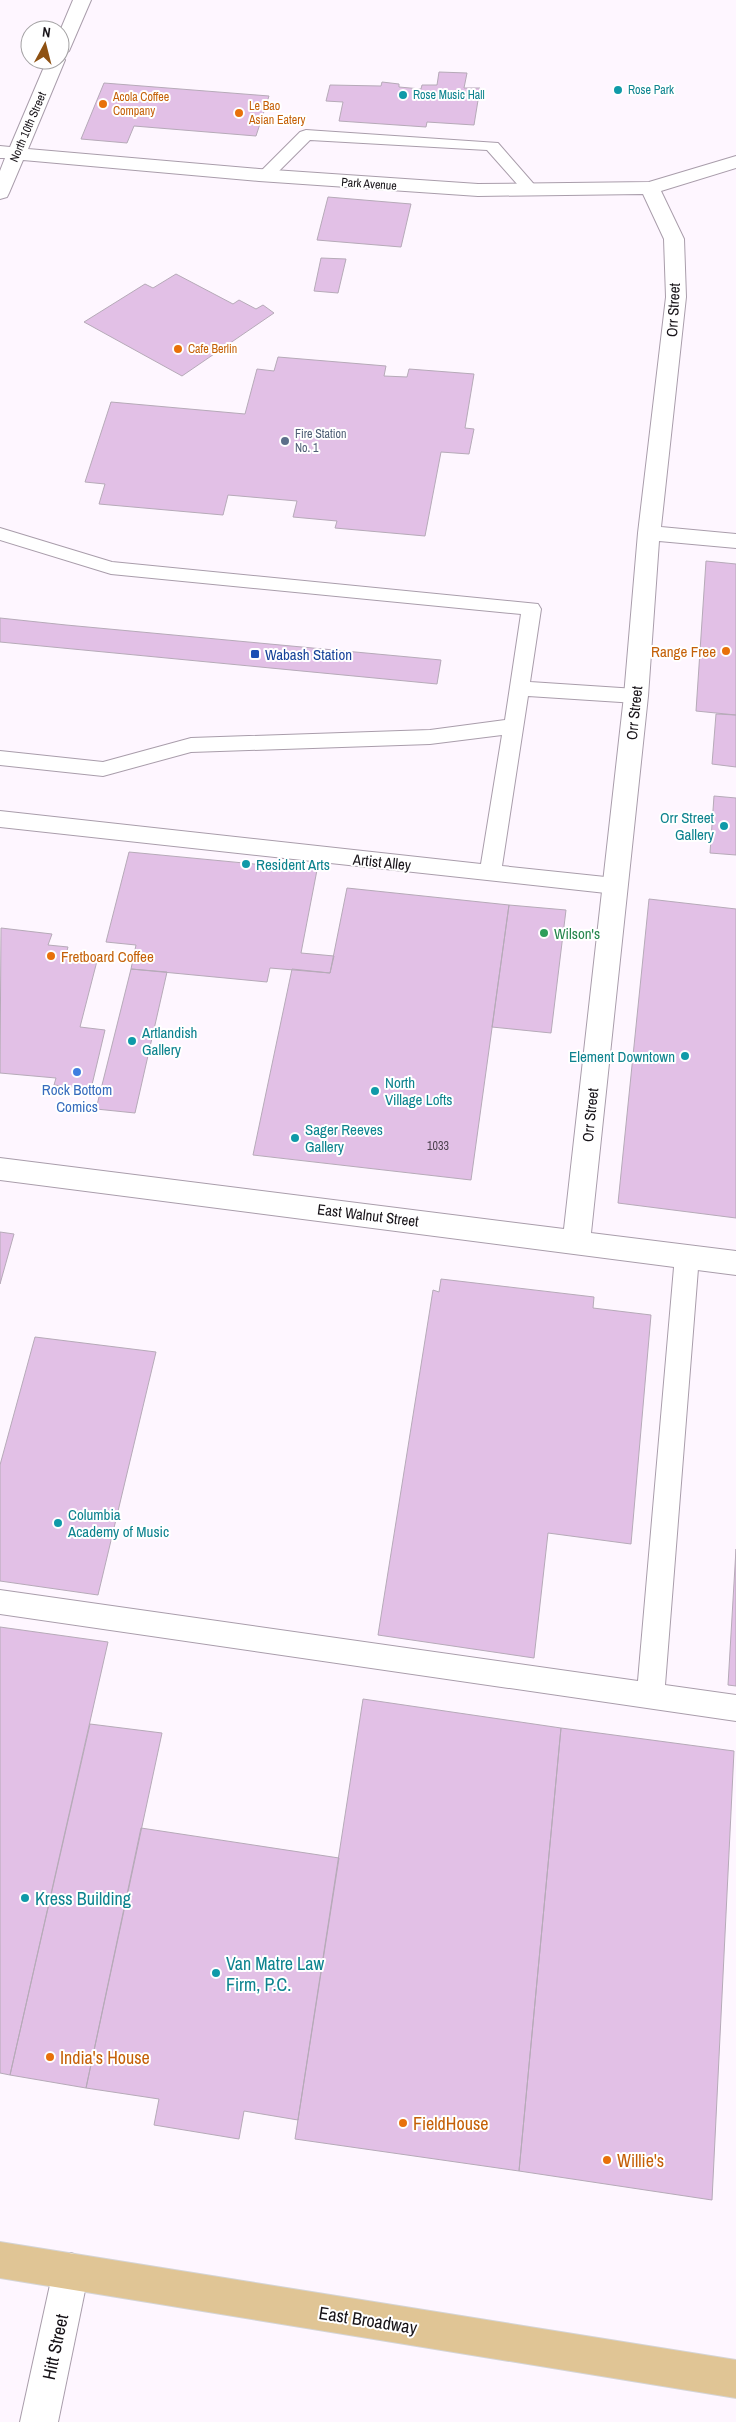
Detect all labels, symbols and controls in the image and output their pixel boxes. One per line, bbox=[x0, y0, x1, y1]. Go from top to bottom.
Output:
north arrow bbox=[20, 20, 70, 70]
text: N bbox=[41, 23, 52, 42]
place label: Rose Park bbox=[628, 82, 674, 98]
marker: Rose Park bbox=[612, 84, 624, 96]
place label: Rose Music Hall bbox=[413, 87, 485, 103]
street label: North 10th Street bbox=[6, 89, 50, 165]
place label: Acola Coffee Company bbox=[112, 89, 169, 119]
marker: Rose Music Hall bbox=[397, 89, 409, 101]
marker: Acola Coffee Company bbox=[97, 98, 109, 110]
place label: Le Bao Asian Eatery bbox=[248, 98, 305, 128]
marker: Le Bao Asian Eatery bbox=[233, 107, 245, 119]
street label: Park Avenue bbox=[341, 174, 397, 194]
street label: Orr Street bbox=[661, 282, 685, 338]
place label: Cafe Berlin bbox=[188, 341, 237, 357]
marker: Cafe Berlin bbox=[172, 343, 184, 355]
place label: Fire Station No. 1 bbox=[295, 426, 346, 456]
marker: Fire Station No. 1 bbox=[279, 435, 291, 447]
place label: Range Free bbox=[651, 641, 716, 662]
place label: Wabash Station bbox=[265, 644, 352, 665]
marker: Range Free bbox=[720, 645, 732, 657]
marker: Wabash Station bbox=[249, 648, 261, 660]
street label: Orr Street bbox=[621, 684, 647, 741]
place label: Orr Street Gallery bbox=[660, 807, 715, 845]
marker: Orr Street Gallery bbox=[718, 820, 730, 832]
street label: Artist Alley bbox=[351, 848, 413, 876]
place label: Resident Arts bbox=[256, 854, 330, 875]
marker: Resident Arts bbox=[240, 858, 252, 870]
place label: Wilson's bbox=[554, 923, 600, 944]
marker: Wilson's bbox=[538, 927, 550, 939]
place label: Fretboard Coffee bbox=[61, 946, 154, 967]
marker: Fretboard Coffee bbox=[45, 950, 57, 962]
place label: Artlandish Gallery bbox=[141, 1022, 197, 1060]
marker: Artlandish Gallery bbox=[126, 1035, 138, 1047]
place label: Element Downtown bbox=[569, 1046, 675, 1067]
marker: Element Downtown bbox=[679, 1050, 691, 1062]
marker: Rock Bottom Comics bbox=[71, 1066, 83, 1078]
place label: North Village Lofts bbox=[385, 1072, 453, 1110]
place label: Rock Bottom Comics bbox=[42, 1079, 112, 1117]
marker: North Village Lofts bbox=[369, 1085, 381, 1097]
street label: Orr Street bbox=[577, 1086, 603, 1143]
place label: Sager Reeves Gallery bbox=[305, 1119, 383, 1157]
marker: Sager Reeves Gallery bbox=[289, 1132, 301, 1144]
house number: 1033 bbox=[427, 1138, 449, 1154]
street label: East Walnut Street bbox=[316, 1198, 421, 1232]
place label: Columbia Academy of Music bbox=[67, 1504, 169, 1542]
marker: Columbia Academy of Music bbox=[52, 1517, 64, 1529]
place label: Kress Building bbox=[35, 1886, 132, 1911]
marker: Kress Building bbox=[19, 1892, 31, 1904]
place label: Van Matre Law Firm, P.C. bbox=[226, 1951, 325, 1997]
marker: Van Matre Law Firm, P.C. bbox=[210, 1967, 222, 1979]
place label: India's House bbox=[60, 2045, 150, 2070]
marker: India's House bbox=[44, 2051, 56, 2063]
place label: FieldHouse bbox=[413, 2111, 488, 2136]
marker: FieldHouse bbox=[397, 2117, 409, 2129]
place label: Willie's bbox=[617, 2148, 664, 2173]
marker: Willie's bbox=[601, 2154, 613, 2166]
street label: East Broadway bbox=[317, 2300, 420, 2340]
street label: Hitt Street bbox=[36, 2312, 74, 2382]

